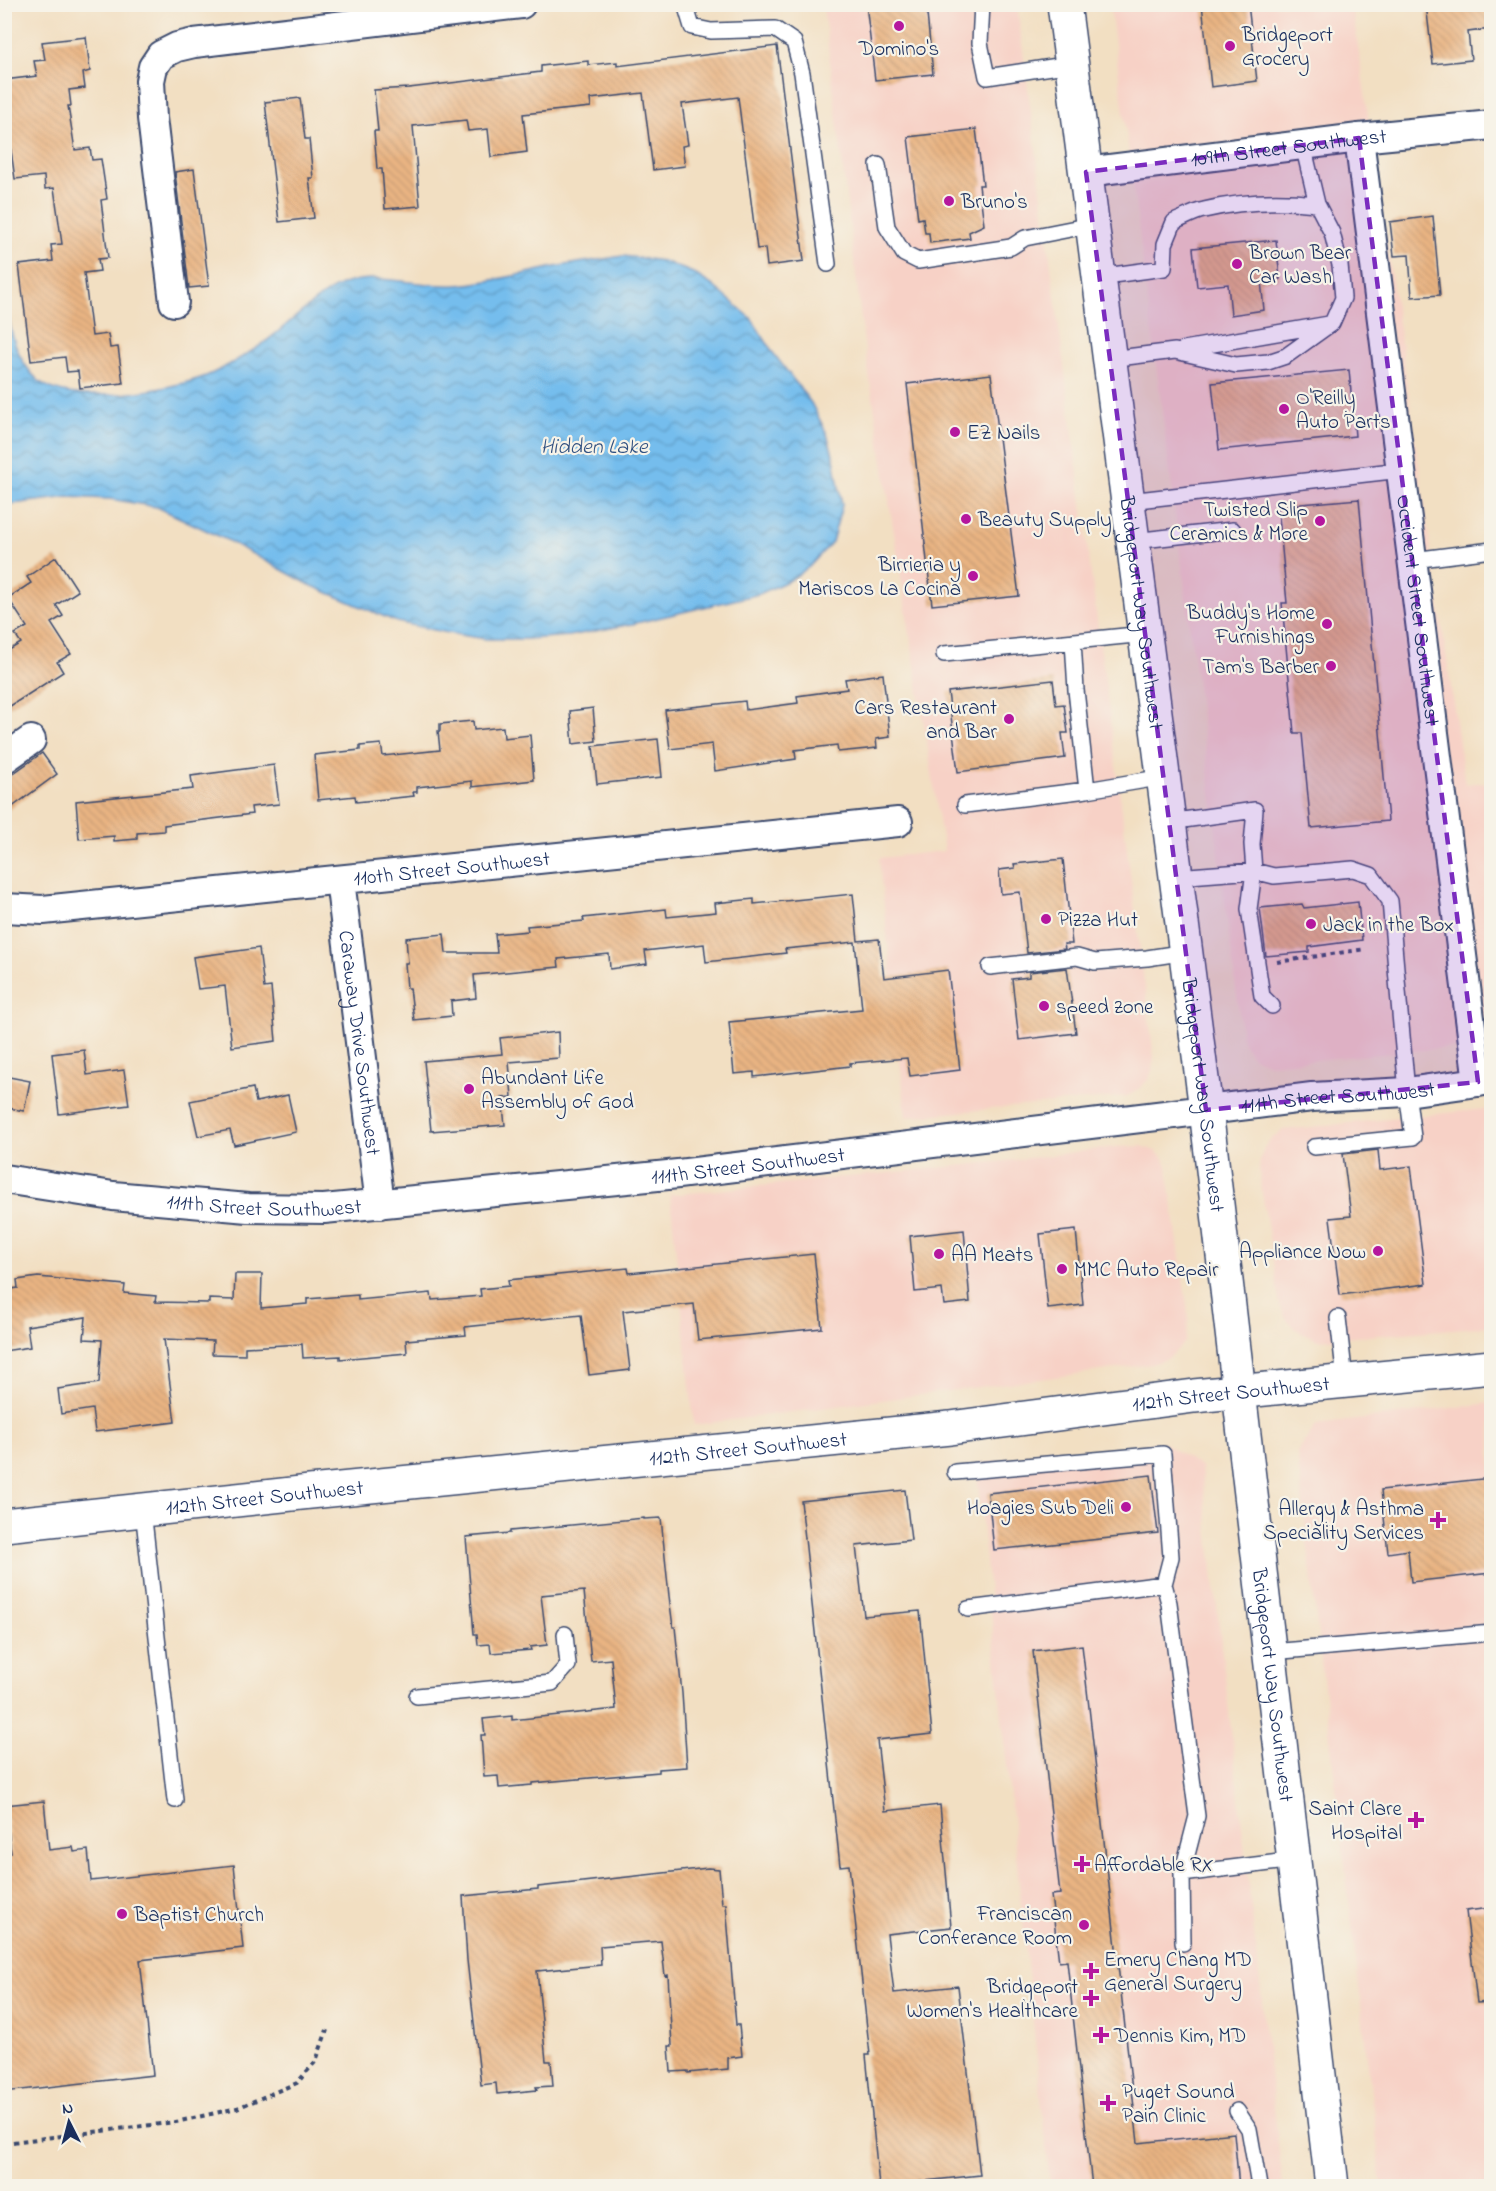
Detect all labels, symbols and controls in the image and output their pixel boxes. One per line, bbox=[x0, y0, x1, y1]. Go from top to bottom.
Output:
marker: Domino's bbox=[892, 19, 906, 33]
place label: Bridgeport Grocery bbox=[1241, 21, 1333, 77]
place label: Domino's bbox=[858, 35, 939, 65]
marker: Bridgeport Grocery bbox=[1223, 39, 1237, 53]
street label: 109th Street Southwest bbox=[1189, 122, 1388, 176]
place label: Bruno's bbox=[960, 188, 1028, 218]
marker: Bruno's bbox=[942, 194, 956, 208]
place label: Brown Bear Car Wash bbox=[1248, 239, 1352, 293]
marker: Brown Bear Car Wash bbox=[1230, 257, 1244, 271]
place label: O'Reilly Auto Parts bbox=[1296, 384, 1391, 438]
marker: O'Reilly Auto Parts bbox=[1277, 402, 1291, 416]
place label: EZ Nails bbox=[967, 419, 1040, 449]
marker: EZ Nails bbox=[948, 425, 962, 439]
water label: Hidden Lake bbox=[540, 432, 649, 464]
street label: Occident Street Southwest bbox=[1387, 493, 1446, 728]
street label: Bridgeport Way Southwest bbox=[1110, 494, 1170, 732]
place label: Twisted Slip Ceramics & More bbox=[1169, 496, 1309, 550]
place label: Beauty Supply bbox=[977, 506, 1112, 538]
marker: Beauty Supply bbox=[959, 512, 973, 526]
marker: Twisted Slip Ceramics & More bbox=[1313, 514, 1327, 528]
place label: Birrieria y Mariscos La Cocina bbox=[798, 551, 961, 605]
marker: Birrieria y Mariscos La Cocina bbox=[966, 569, 980, 583]
place label: Buddy's Home Furnishings bbox=[1186, 599, 1316, 655]
marker: Buddy's Home Furnishings bbox=[1320, 617, 1334, 631]
place label: Tam's Barber bbox=[1202, 653, 1319, 683]
marker: Tam's Barber bbox=[1324, 659, 1338, 673]
place label: Cars Restaurant and Bar bbox=[854, 694, 997, 748]
marker: Cars Restaurant and Bar bbox=[1002, 712, 1016, 726]
street label: 110th Street Southwest bbox=[352, 845, 552, 895]
place label: Pizza Hut bbox=[1058, 906, 1138, 936]
place label: Jack in the Box bbox=[1323, 911, 1454, 941]
marker: Pizza Hut bbox=[1039, 912, 1053, 926]
marker: Jack in the Box bbox=[1304, 917, 1318, 931]
street label: Caraway Drive Southwest bbox=[329, 929, 387, 1157]
street label: Bridgeport Way Southwest bbox=[1172, 976, 1231, 1214]
place label: speed zone bbox=[1056, 993, 1154, 1023]
marker: speed zone bbox=[1037, 999, 1051, 1013]
place label: Abundant Life Assembly of God bbox=[481, 1064, 634, 1120]
street label: 111th Street Southwest bbox=[1239, 1075, 1437, 1123]
marker: Abundant Life Assembly of God bbox=[462, 1082, 476, 1096]
street label: 111th Street Southwest bbox=[650, 1141, 847, 1194]
street label: 111th Street Southwest bbox=[165, 1188, 363, 1226]
place label: Appliance Now bbox=[1239, 1238, 1366, 1268]
place label: AA Meats bbox=[951, 1241, 1033, 1271]
marker: Appliance Now bbox=[1371, 1244, 1385, 1258]
marker: AA Meats bbox=[932, 1247, 946, 1261]
place label: MMC Auto Repair bbox=[1074, 1256, 1219, 1286]
marker: MMC Auto Repair bbox=[1055, 1262, 1069, 1276]
street label: 112th Street Southwest bbox=[1130, 1370, 1331, 1421]
street label: 112th Street Southwest bbox=[648, 1425, 849, 1475]
street label: 112th Street Southwest bbox=[164, 1474, 365, 1524]
place label: Hoagies Sub Deli bbox=[967, 1494, 1114, 1526]
place label: Allergy & Asthma Speciality Services bbox=[1263, 1495, 1424, 1551]
marker: Hoagies Sub Deli bbox=[1119, 1500, 1133, 1514]
marker: Allergy & Asthma Speciality Services bbox=[1429, 1511, 1447, 1529]
street label: Bridgeport Way Southwest bbox=[1243, 1566, 1300, 1804]
place label: Saint Clare Hospital bbox=[1308, 1795, 1403, 1849]
marker: Saint Clare Hospital bbox=[1407, 1811, 1425, 1829]
place label: Affordable RX bbox=[1094, 1851, 1214, 1881]
marker: Affordable RX bbox=[1075, 1857, 1089, 1871]
place label: Franciscan Conferance Room bbox=[918, 1900, 1072, 1954]
place label: Baptist Church bbox=[133, 1901, 264, 1931]
marker: Baptist Church bbox=[115, 1907, 129, 1921]
marker: Franciscan Conferance Room bbox=[1077, 1918, 1091, 1932]
place label: Emery Chang MD General Surgery bbox=[1104, 1946, 1252, 2002]
marker: Emery Chang MD General Surgery bbox=[1082, 1962, 1100, 1980]
place label: Bridgeport Women's Healthcare bbox=[907, 1973, 1079, 2027]
marker: Bridgeport Women's Healthcare bbox=[1082, 1989, 1100, 2007]
place label: Dennis Kim, MD bbox=[1113, 2022, 1247, 2052]
marker: Dennis Kim, MD bbox=[1092, 2026, 1110, 2044]
place label: Puget Sound Pain Clinic bbox=[1122, 2078, 1235, 2132]
north arrow bbox=[39, 2092, 99, 2152]
marker: Puget Sound Pain Clinic bbox=[1099, 2094, 1117, 2112]
text: N bbox=[61, 2097, 74, 2122]

